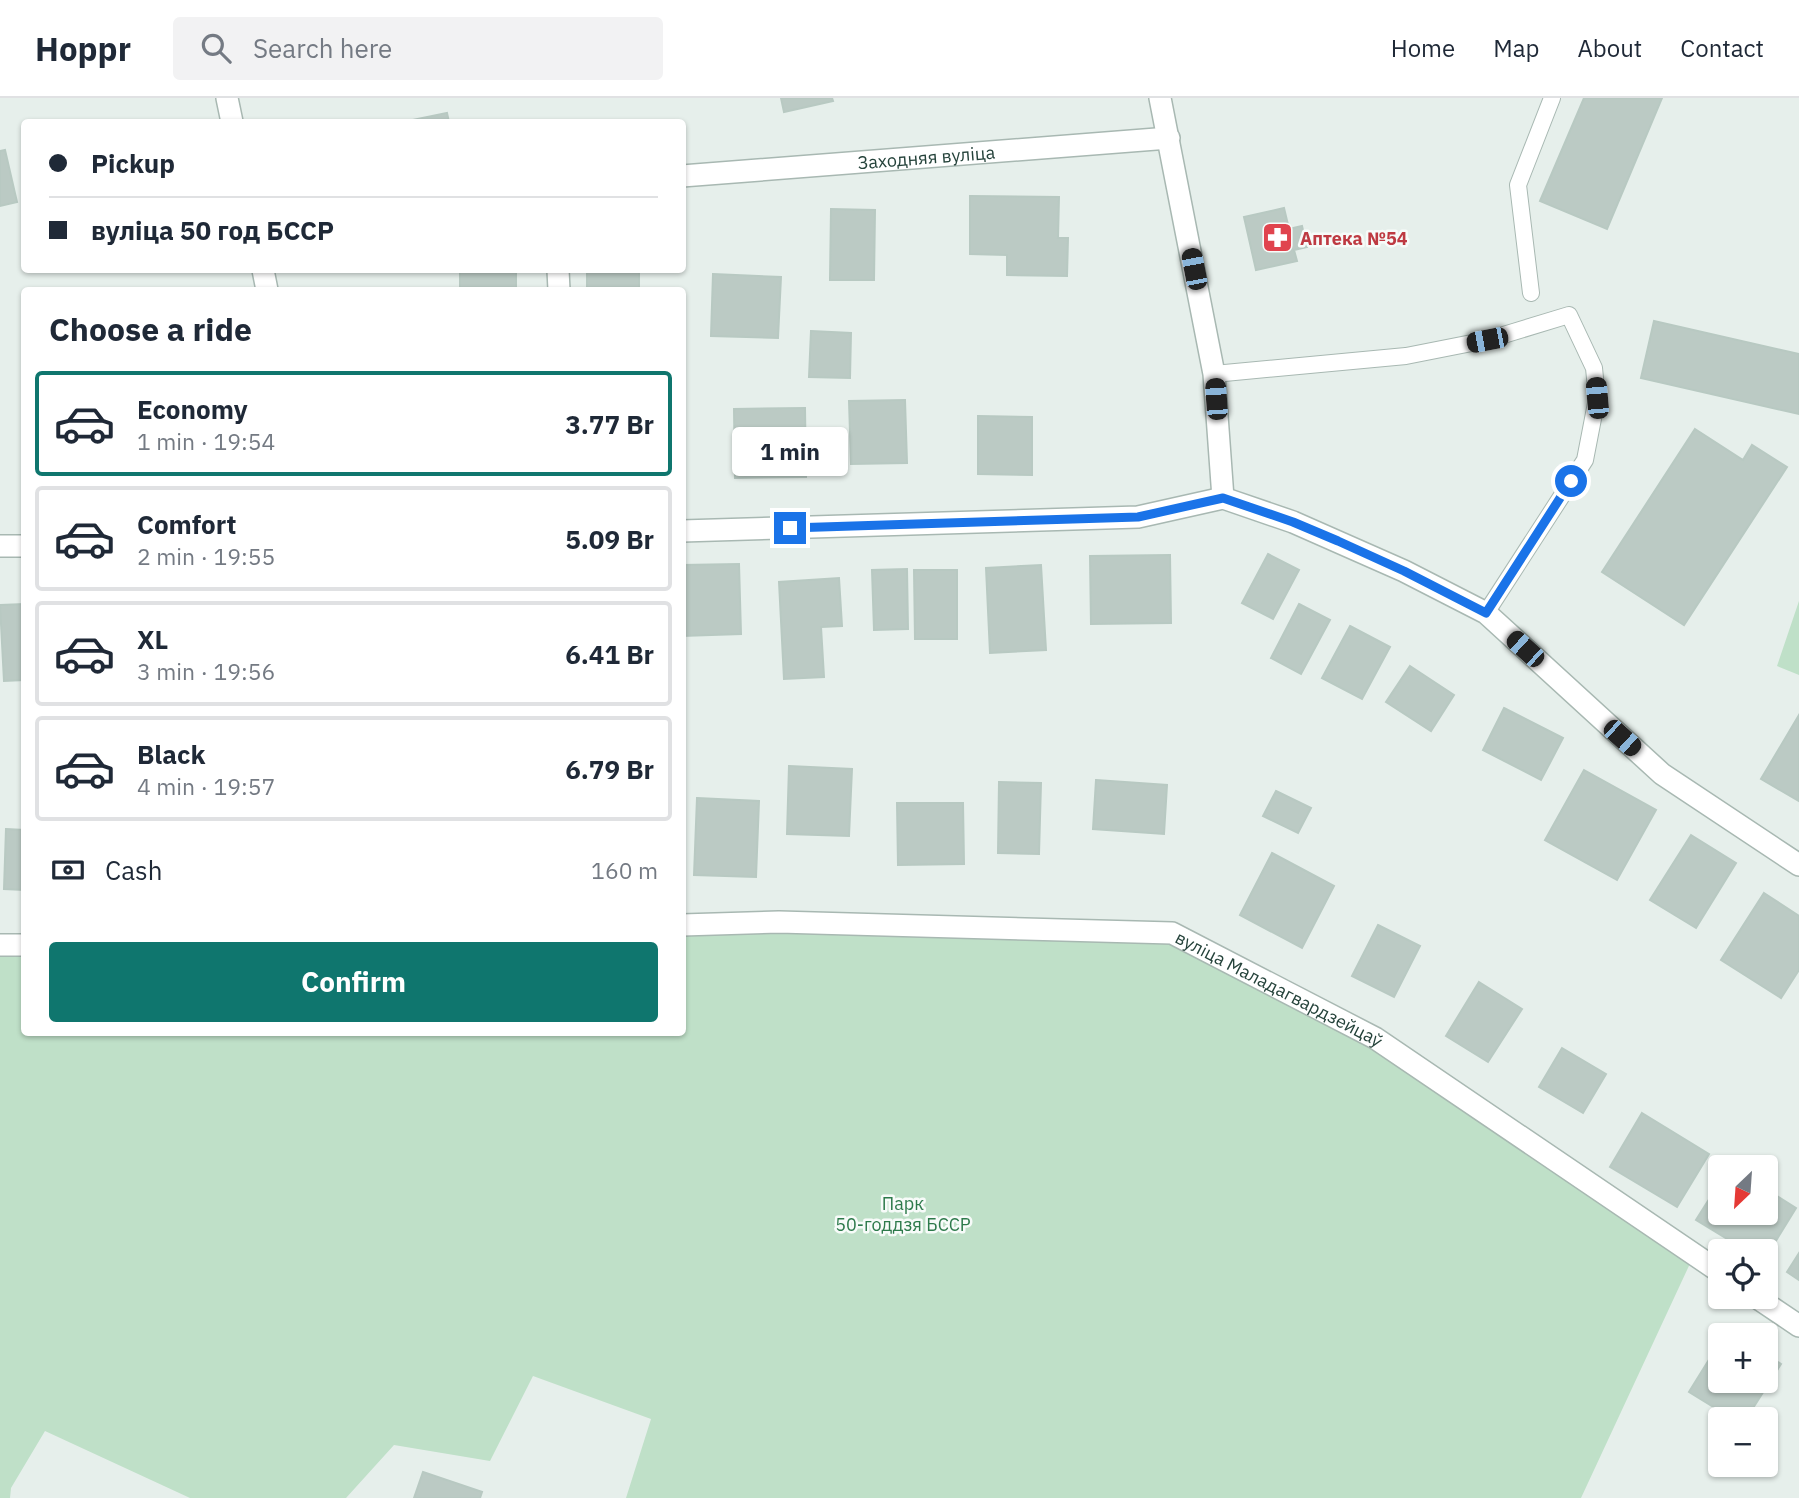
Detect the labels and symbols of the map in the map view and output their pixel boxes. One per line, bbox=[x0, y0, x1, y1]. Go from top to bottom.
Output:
street label: Заходняя вуліца bbox=[857, 140, 996, 174]
pharmacy icon: Аптека №54 bbox=[1260, 221, 1294, 255]
place label: Аптека №54 bbox=[1300, 227, 1408, 250]
car bbox=[1180, 246, 1209, 292]
car bbox=[1465, 326, 1510, 354]
car bbox=[1585, 376, 1610, 420]
car bbox=[1205, 377, 1228, 421]
callout: 1 min bbox=[732, 426, 848, 476]
route start bbox=[1555, 465, 1587, 497]
route end bbox=[774, 512, 806, 544]
car bbox=[1503, 627, 1548, 671]
car bbox=[1600, 716, 1645, 760]
street label: вуліца Маладагвардзейцаў bbox=[1172, 925, 1388, 1052]
north arrow bbox=[1708, 1155, 1778, 1225]
park label: Парк 50-годдзя БССР bbox=[835, 1192, 971, 1236]

